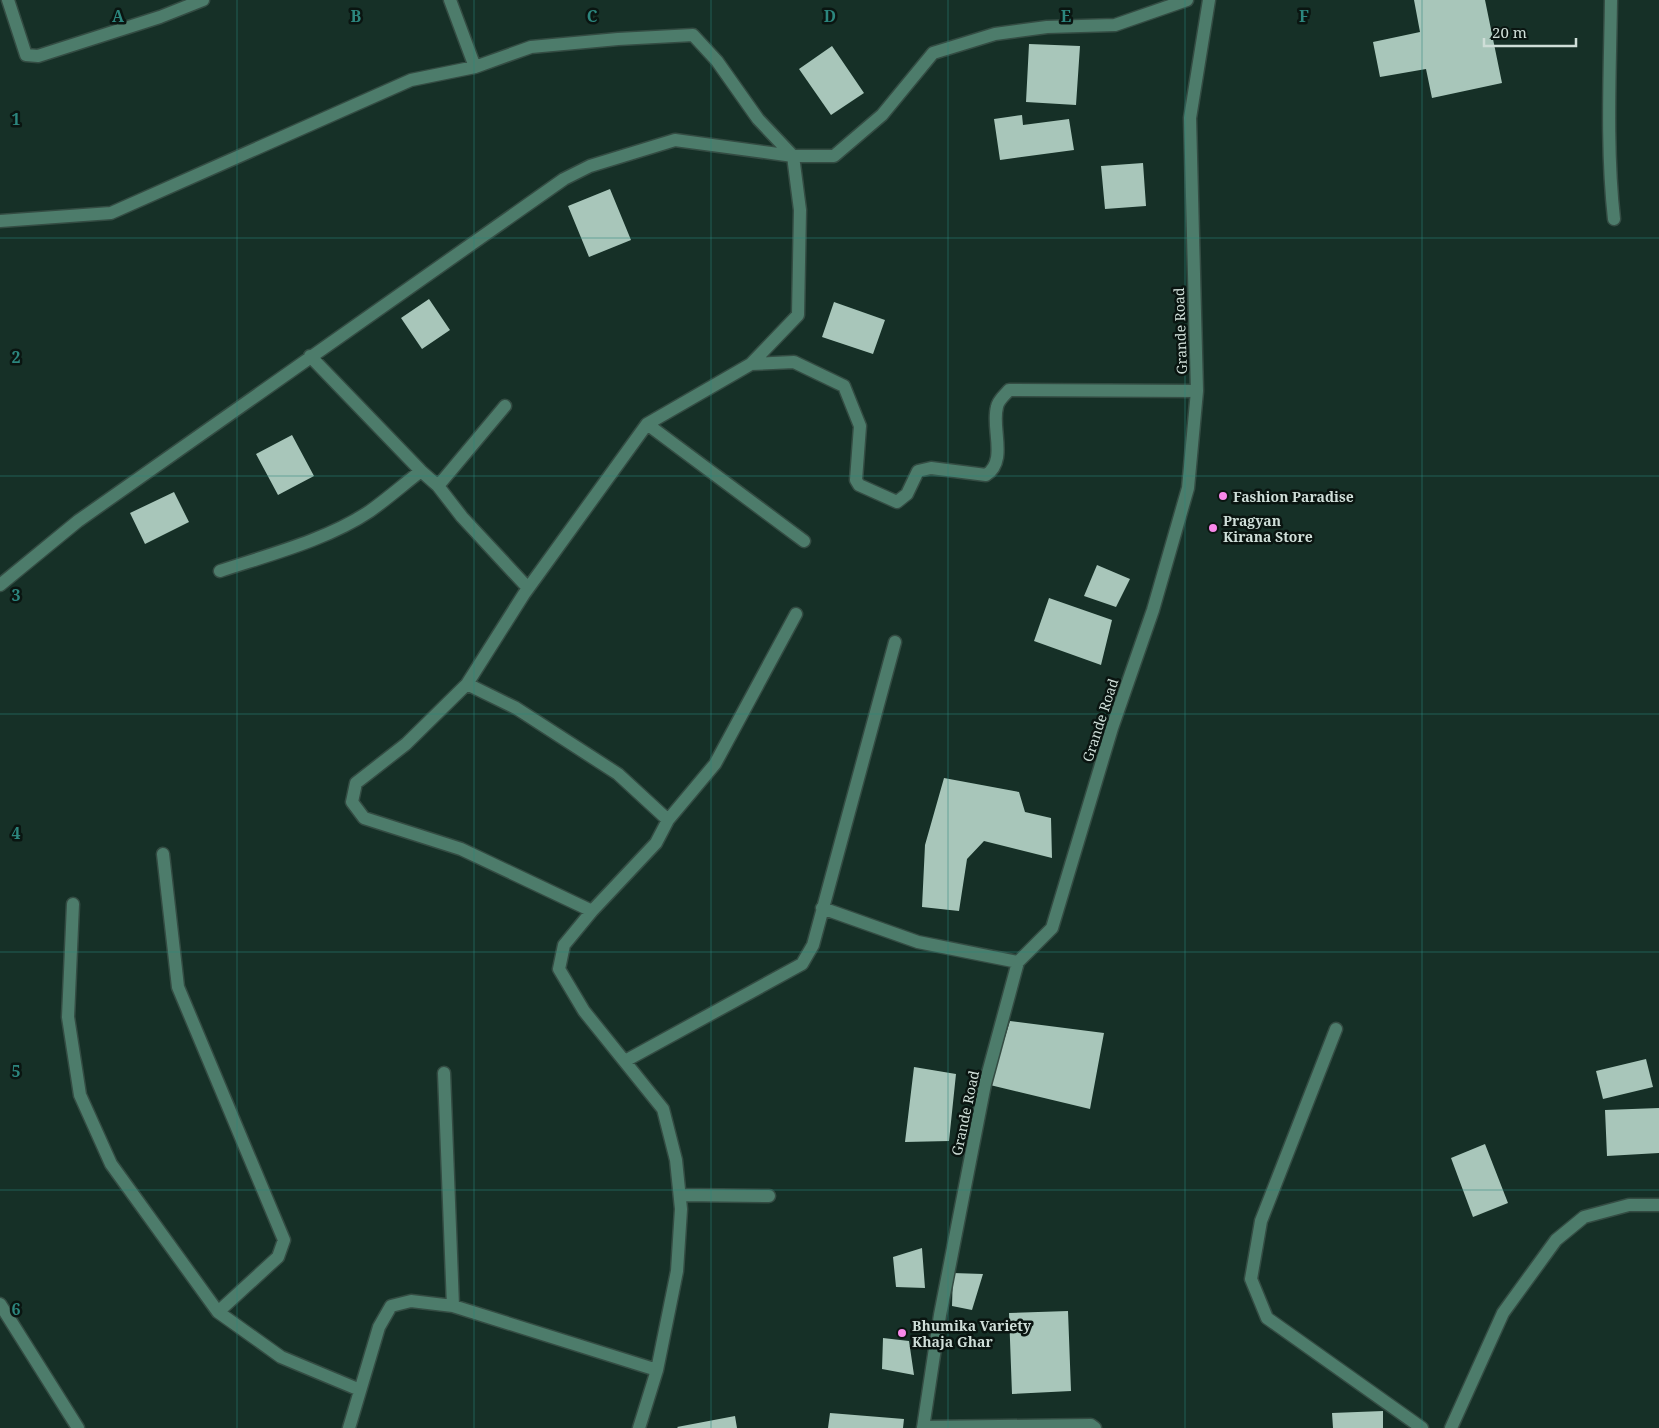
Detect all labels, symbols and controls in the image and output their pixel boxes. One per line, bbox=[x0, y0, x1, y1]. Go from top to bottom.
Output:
text: A bbox=[112, 5, 125, 27]
text: B bbox=[351, 5, 362, 27]
text: C bbox=[587, 5, 598, 27]
text: D bbox=[824, 5, 836, 27]
text: E bbox=[1061, 5, 1071, 27]
text: F bbox=[1299, 5, 1309, 27]
scale bar bbox=[1484, 15, 1576, 47]
text: 20 m bbox=[1492, 22, 1527, 42]
text: 1 bbox=[11, 108, 21, 130]
street label: Grande Road bbox=[1169, 287, 1191, 375]
text: 2 bbox=[11, 346, 21, 368]
place label: Fashion Paradise bbox=[1233, 487, 1354, 506]
marker: Fashion Paradise bbox=[1217, 490, 1229, 502]
place label: Pragyan Kirana Store bbox=[1223, 511, 1313, 546]
marker: Pragyan Kirana Store bbox=[1207, 522, 1219, 534]
text: 3 bbox=[11, 584, 21, 606]
street label: Grande Road bbox=[1078, 675, 1123, 764]
text: 4 bbox=[11, 822, 21, 844]
text: 5 bbox=[11, 1060, 21, 1082]
street label: Grande Road bbox=[947, 1068, 983, 1157]
text: 6 bbox=[11, 1298, 21, 1320]
place label: Bhumika Variety Khaja Ghar bbox=[912, 1316, 1032, 1351]
marker: Bhumika Variety Khaja Ghar bbox=[896, 1327, 908, 1339]

